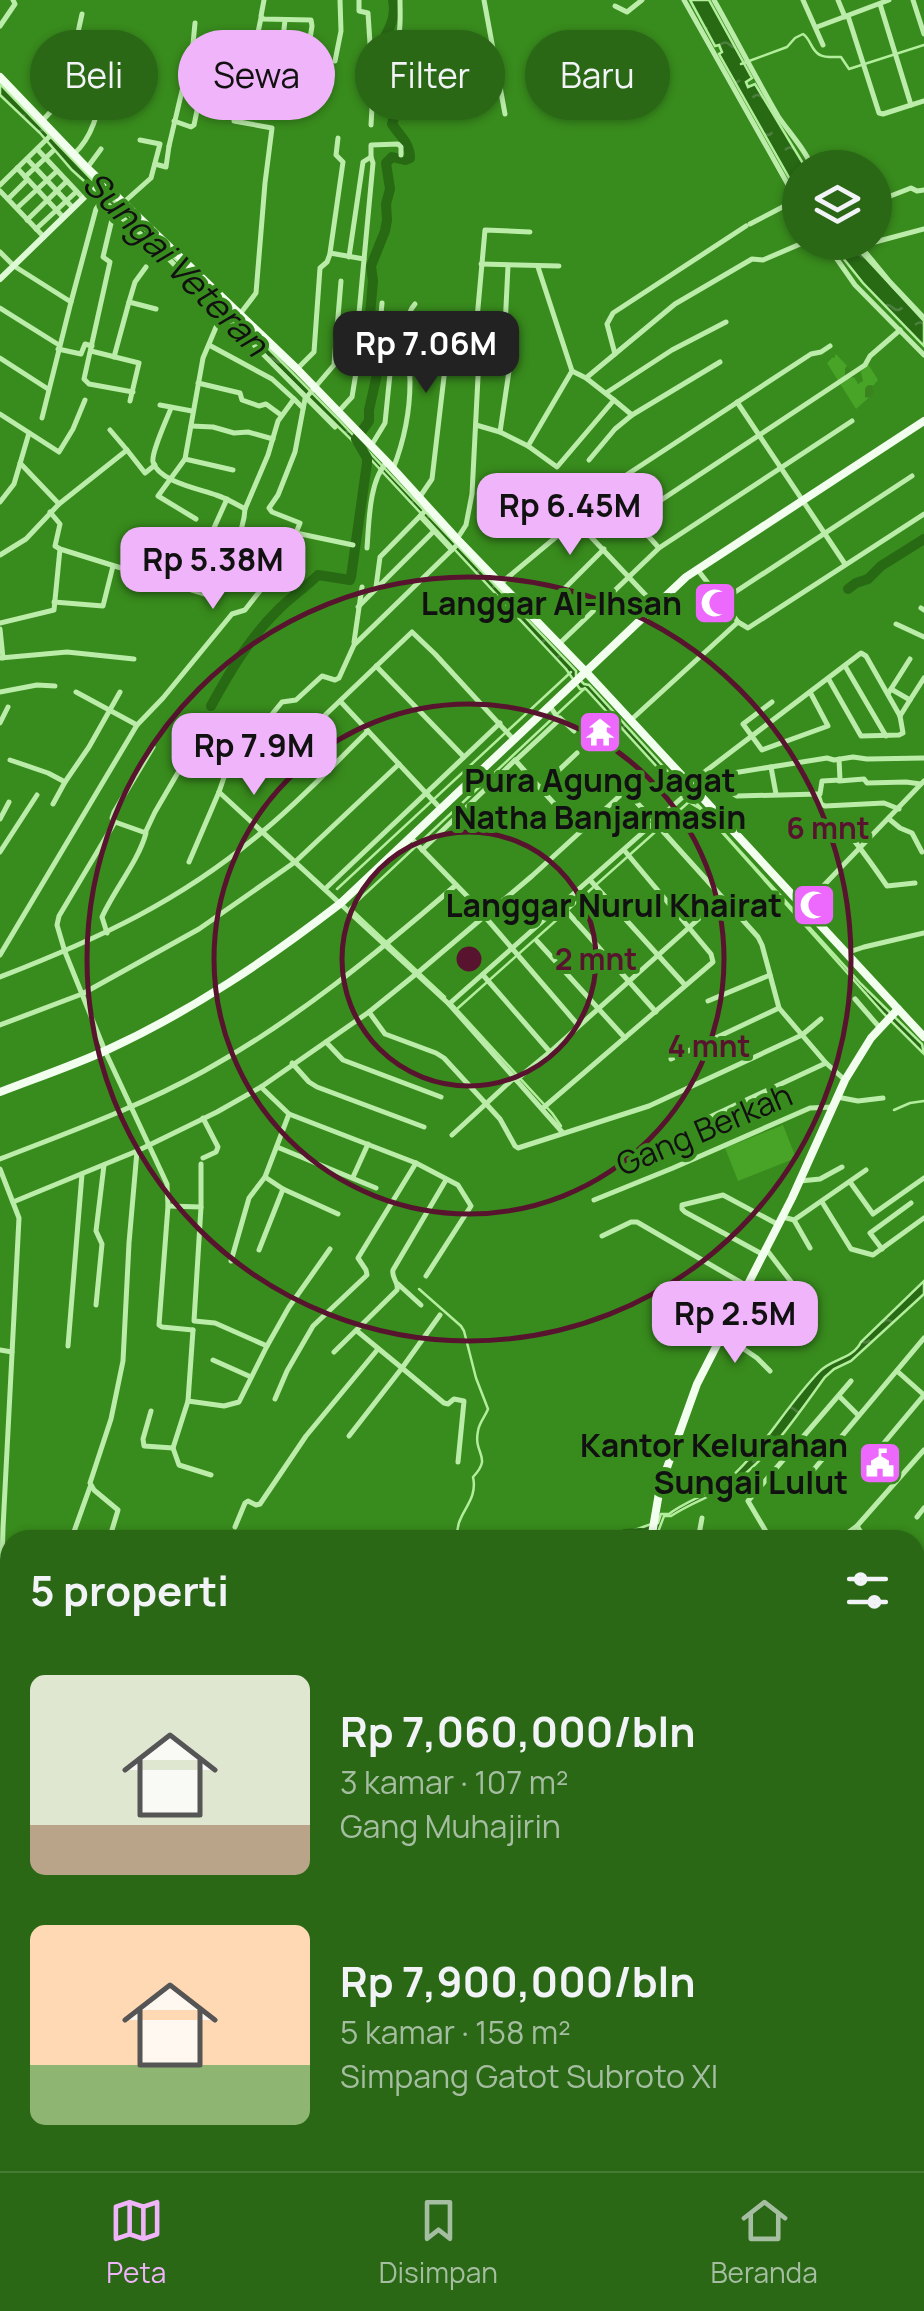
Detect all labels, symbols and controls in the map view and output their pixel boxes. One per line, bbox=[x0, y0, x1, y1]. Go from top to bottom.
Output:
chip: Beli bbox=[30, 30, 158, 120]
chip: Sewa bbox=[178, 30, 335, 120]
chip: Filter bbox=[355, 30, 505, 120]
chip: Baru bbox=[525, 30, 670, 120]
map controls bbox=[782, 150, 892, 260]
button: layers bbox=[782, 150, 892, 260]
water label: Sungai Veteran bbox=[73, 160, 280, 367]
pin: Rp 7.06M bbox=[323, 311, 529, 396]
text: Rp 7.06M bbox=[355, 321, 497, 365]
pin: Rp 6.45M bbox=[467, 473, 673, 558]
text: Rp 6.45M bbox=[499, 483, 641, 527]
pin: Rp 5.38M bbox=[110, 527, 316, 612]
text: Rp 5.38M bbox=[142, 537, 284, 581]
mosque icon: Langgar Al-Ihsan bbox=[692, 580, 738, 626]
place label: Langgar Al-Ihsan bbox=[421, 581, 682, 625]
temple icon: Pura Agung Jagat Natha Banjarmasin bbox=[577, 709, 623, 755]
pin: Rp 7.9M bbox=[162, 713, 346, 798]
text: Rp 7.9M bbox=[194, 723, 314, 767]
place label: Pura Agung Jagat Natha Banjarmasin bbox=[454, 758, 746, 839]
text: 6 mnt bbox=[786, 807, 870, 848]
mosque icon: Langgar Nurul Khairat bbox=[791, 882, 837, 928]
place label: Langgar Nurul Khairat bbox=[446, 883, 782, 927]
text: 2 mnt bbox=[555, 938, 637, 979]
centre of rings bbox=[451, 941, 487, 977]
text: 4 mnt bbox=[668, 1025, 750, 1066]
street label: Gang Berkah bbox=[609, 1072, 799, 1186]
pin: Rp 2.5M bbox=[643, 1281, 827, 1366]
text: Rp 2.5M bbox=[674, 1291, 796, 1335]
place label: Kantor Kelurahan Sungai Lulut bbox=[580, 1423, 848, 1504]
public building icon: Kantor Kelurahan Sungai Lulut bbox=[857, 1440, 903, 1486]
text: 5 properti bbox=[30, 1561, 229, 1619]
icon: filters bbox=[840, 1563, 895, 1618]
text: Rp 7,060,000/bln bbox=[340, 1702, 696, 1760]
icon: home bbox=[110, 1715, 230, 1835]
text: 3 kamar · 107 m² bbox=[340, 1760, 569, 1804]
text: Gang Muhajirin bbox=[340, 1804, 561, 1848]
text: Rp 7,900,000/bln bbox=[340, 1952, 696, 2010]
icon: home bbox=[110, 1965, 230, 2085]
text: 5 kamar · 158 m² bbox=[340, 2010, 571, 2054]
text: Simpang Gatot Subroto XI bbox=[340, 2054, 718, 2098]
tab: Peta bbox=[106, 2193, 166, 2291]
tab: Disimpan bbox=[379, 2193, 498, 2291]
tab: Beranda bbox=[710, 2193, 818, 2291]

